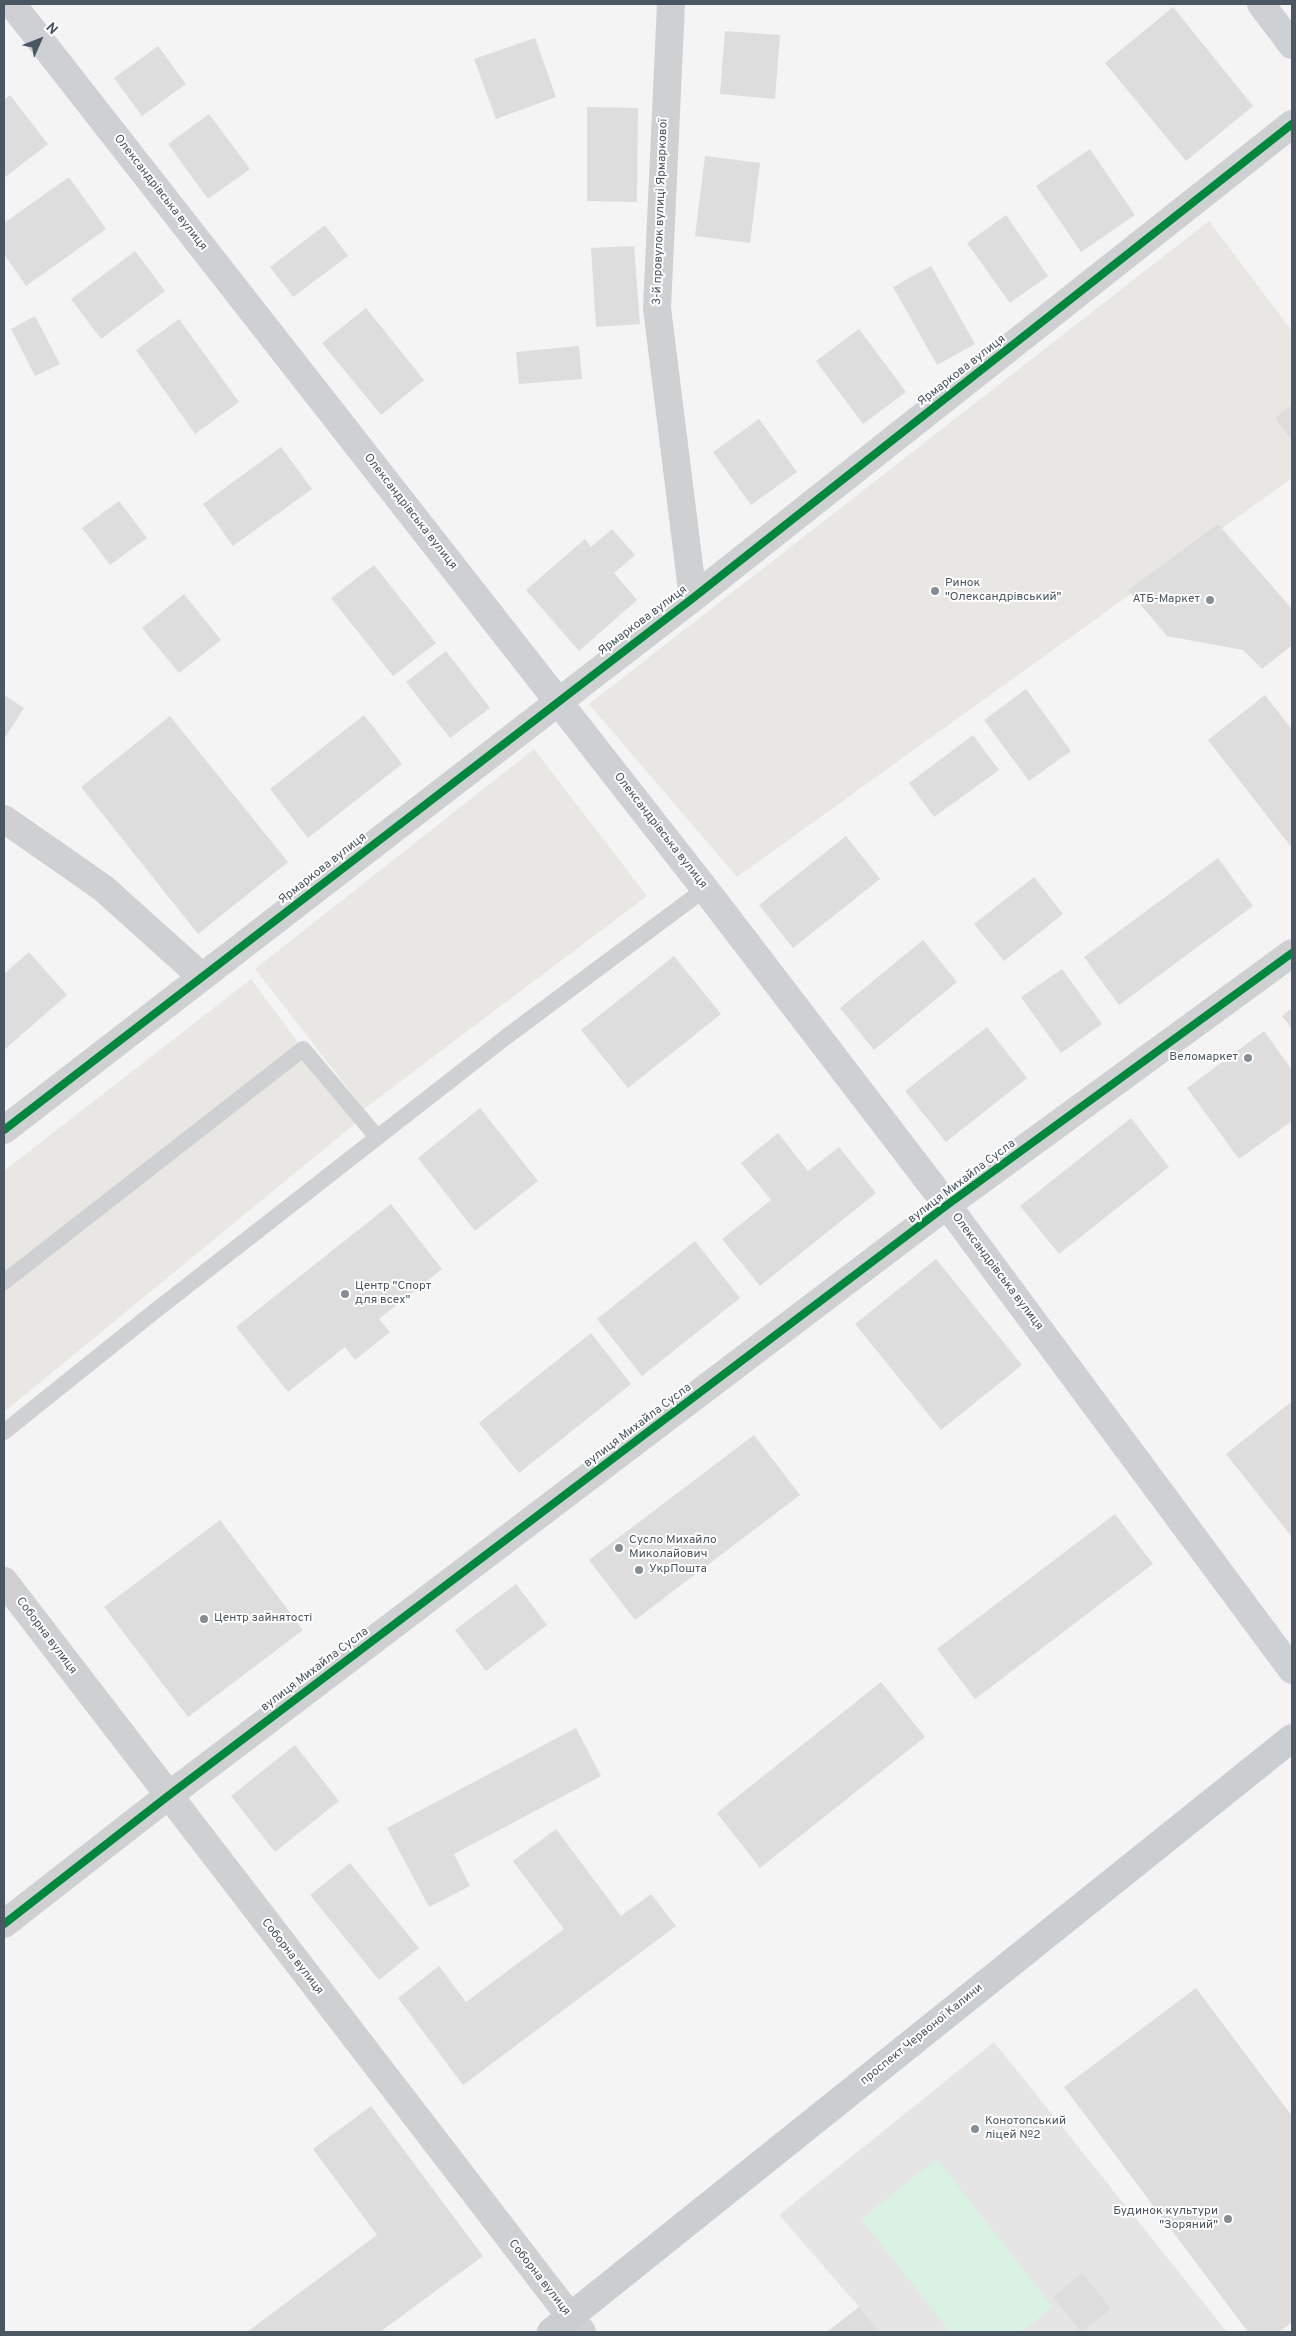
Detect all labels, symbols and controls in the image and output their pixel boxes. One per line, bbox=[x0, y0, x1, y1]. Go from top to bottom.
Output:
north arrow bbox=[15, 15, 65, 65]
text: N bbox=[42, 20, 61, 39]
street label: 3-й провулок вулиці Ярмаркової bbox=[651, 118, 671, 306]
street label: Олександрівська вулиця bbox=[110, 132, 210, 254]
street label: Ярмаркова вулиця bbox=[915, 332, 1009, 410]
street label: Олександрівська вулиця bbox=[360, 451, 460, 573]
place label: Ринок "Олександрівський" bbox=[945, 577, 1061, 605]
street label: Ярмаркова вулиця bbox=[596, 583, 690, 659]
marker: Ринок "Олександрівський" bbox=[929, 585, 941, 597]
place label: АТБ-Маркет bbox=[1133, 593, 1200, 607]
marker: АТБ-Маркет bbox=[1204, 594, 1216, 606]
street label: Олександрівська вулиця bbox=[610, 770, 710, 892]
street label: Ярмаркова вулиця bbox=[276, 830, 370, 908]
place label: Веломаркет bbox=[1169, 1051, 1238, 1065]
marker: Веломаркет bbox=[1242, 1052, 1254, 1064]
street label: вулиця Михайла Сусла bbox=[905, 1137, 1019, 1227]
street label: Олександрівська вулиця bbox=[948, 1211, 1046, 1333]
place label: Центр "Спорт для всех" bbox=[355, 1280, 431, 1308]
marker: Центр "Спорт для всех" bbox=[339, 1288, 351, 1300]
street label: вулиця Михайла Сусла bbox=[581, 1381, 695, 1471]
place label: Сусло Михайло Миколайович bbox=[629, 1534, 717, 1562]
marker: Сусло Михайло Миколайович bbox=[613, 1542, 625, 1554]
place label: УкрПошта bbox=[649, 1563, 707, 1577]
marker: УкрПошта bbox=[633, 1564, 645, 1576]
street label: Соборна вулиця bbox=[12, 1595, 80, 1677]
place label: Центр зайнятості bbox=[214, 1612, 312, 1626]
marker: Центр зайнятості bbox=[198, 1613, 210, 1625]
street label: вулиця Михайла Сусла bbox=[258, 1625, 372, 1715]
street label: Соборна вулиця bbox=[258, 1916, 326, 1998]
street label: проспект Червоної Калини bbox=[858, 1981, 986, 2089]
place label: Конотопський ліцей №2 bbox=[985, 2115, 1066, 2143]
marker: Конотопський ліцей №2 bbox=[969, 2123, 981, 2135]
place label: Будинок культури "Зоряний" bbox=[1113, 2205, 1218, 2233]
marker: Будинок культури "Зоряний" bbox=[1222, 2213, 1234, 2225]
street label: Соборна вулиця bbox=[505, 2237, 573, 2319]

